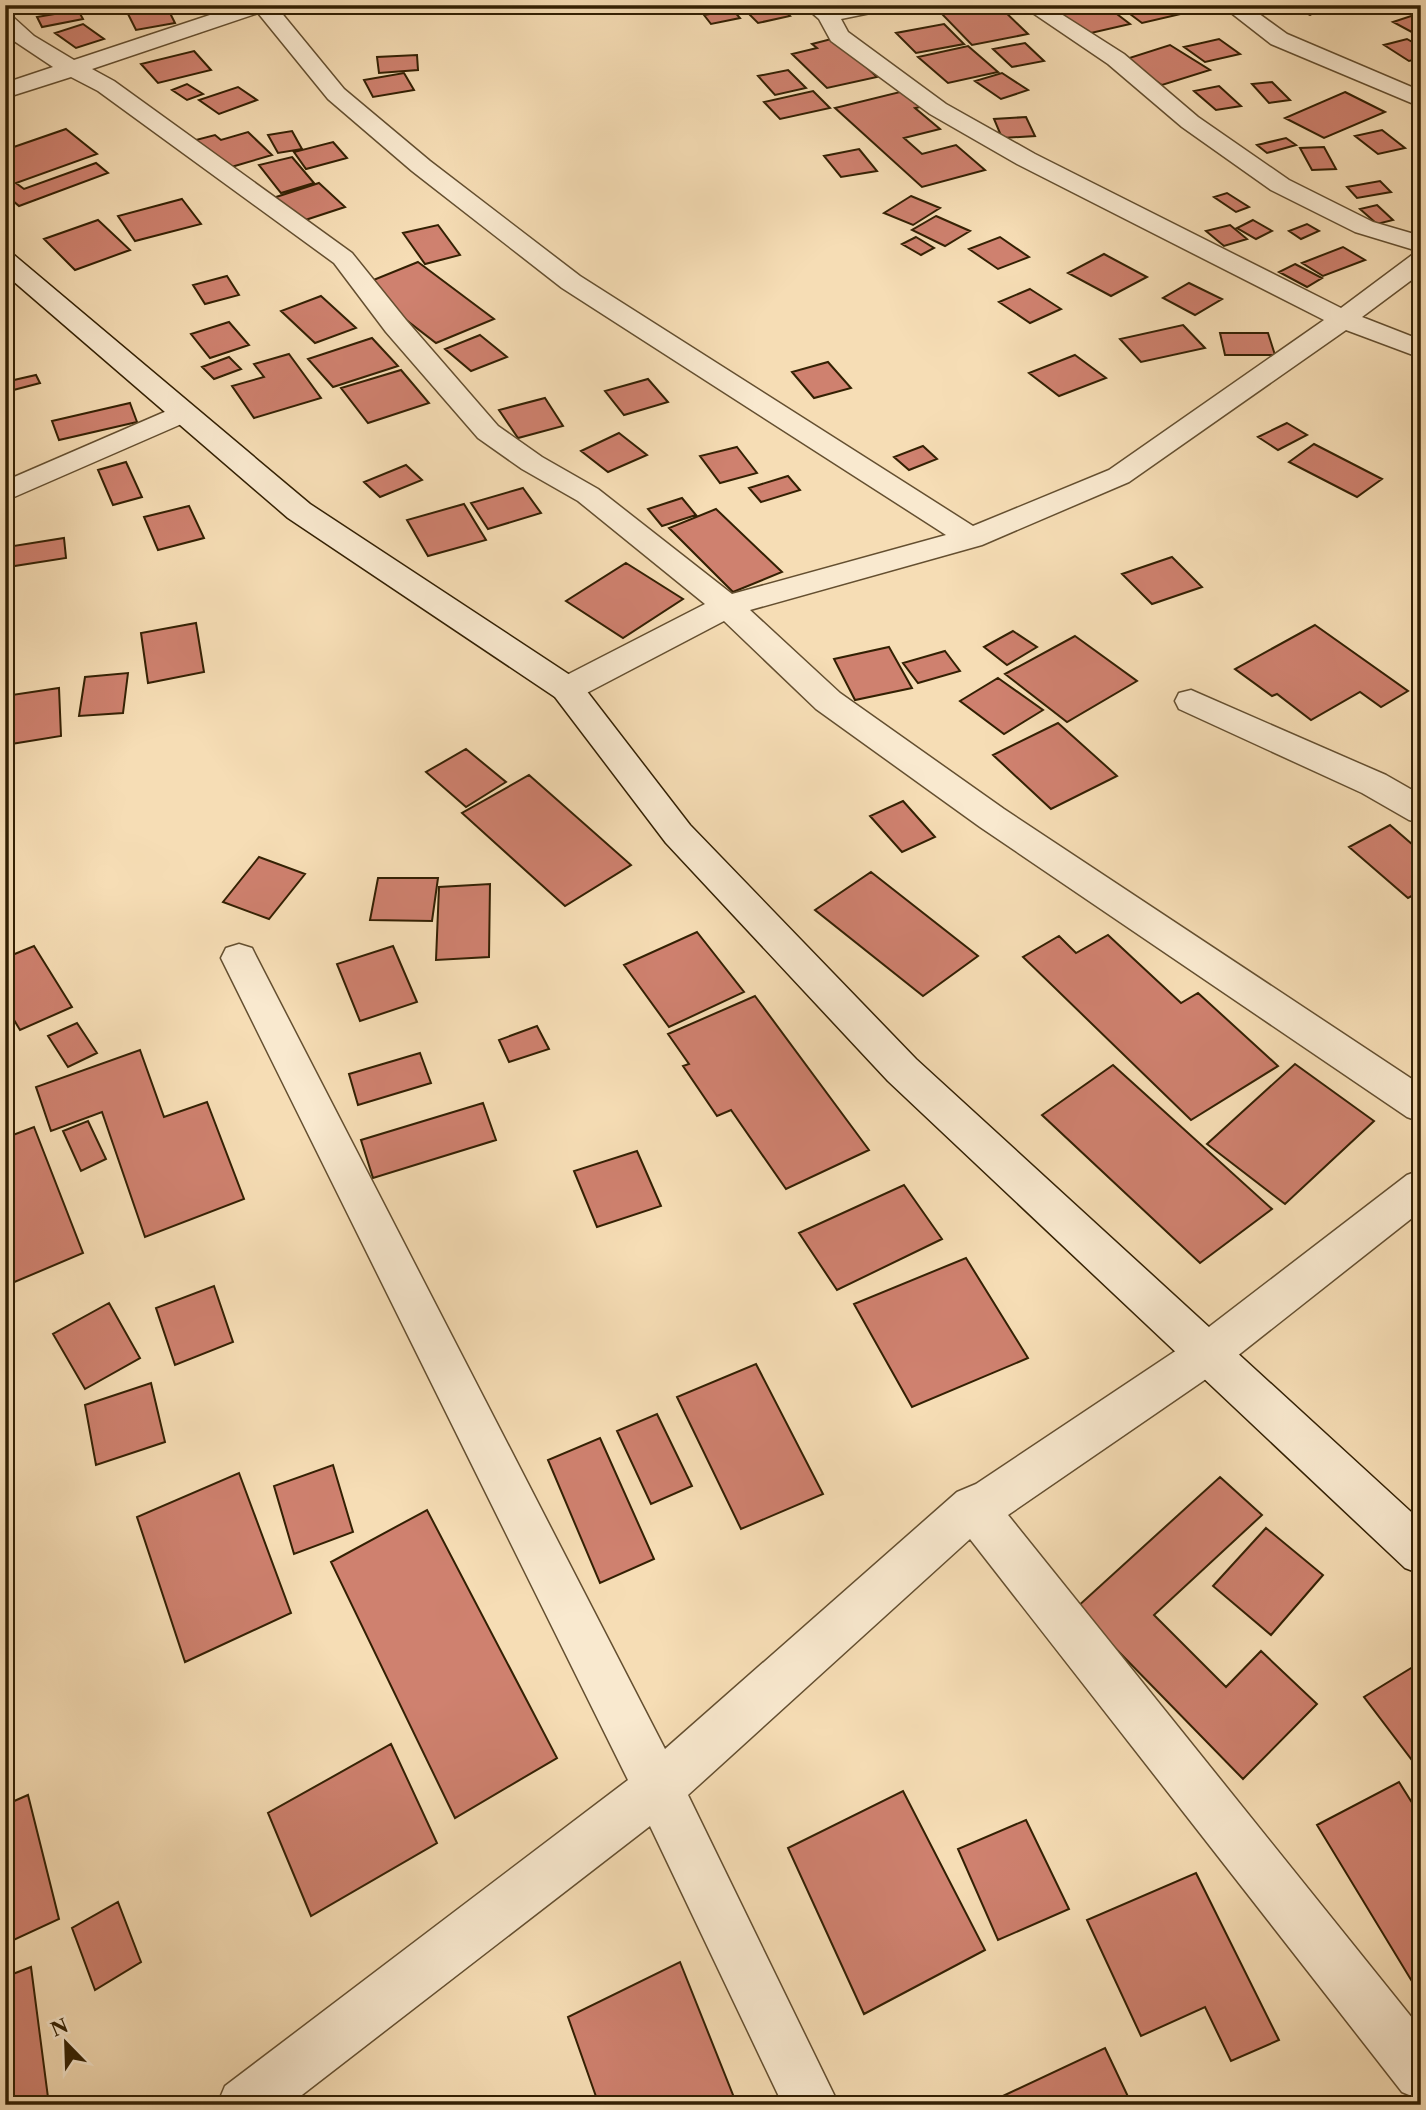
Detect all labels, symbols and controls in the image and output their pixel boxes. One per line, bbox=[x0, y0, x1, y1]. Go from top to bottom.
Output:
north arrow bbox=[32, 2008, 102, 2078]
text: N bbox=[47, 2014, 72, 2042]

